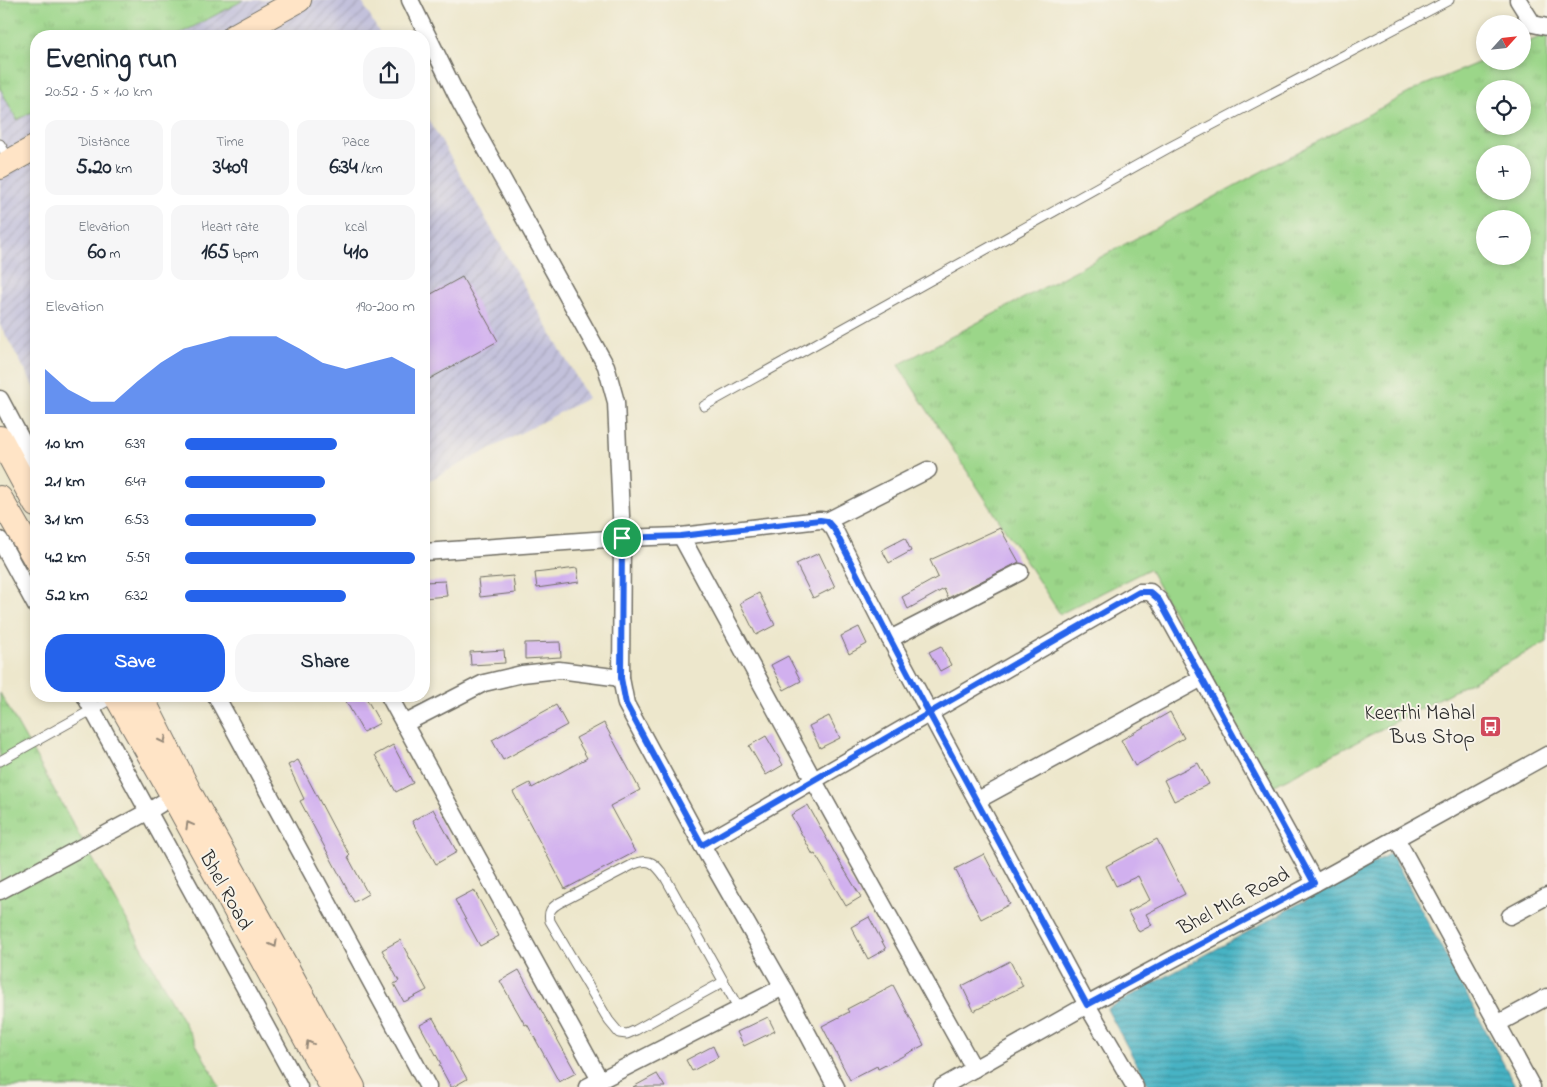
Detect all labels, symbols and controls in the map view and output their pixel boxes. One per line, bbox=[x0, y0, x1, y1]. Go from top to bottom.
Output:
north arrow bbox=[1476, 15, 1531, 70]
map controls bbox=[1476, 15, 1531, 265]
text: Evening run bbox=[45, 40, 177, 81]
button: share bbox=[363, 47, 415, 99]
text: 20:52 · 5 × 1.0 km bbox=[45, 80, 152, 104]
button: locate bbox=[1476, 80, 1531, 135]
text: Distance bbox=[78, 132, 130, 153]
text: Time bbox=[216, 132, 244, 153]
text: Pace bbox=[342, 132, 370, 153]
button: + bbox=[1476, 145, 1531, 200]
text: 5.20 bbox=[76, 153, 112, 183]
text: 34:09 bbox=[213, 153, 247, 183]
text: 6:34 bbox=[329, 153, 358, 183]
text: km bbox=[112, 159, 132, 180]
text: /km bbox=[358, 159, 383, 180]
button: − bbox=[1476, 210, 1531, 265]
text: Elevation bbox=[78, 217, 130, 238]
text: Heart rate bbox=[201, 217, 259, 238]
text: kcal bbox=[345, 217, 367, 238]
text: 60 bbox=[88, 238, 106, 268]
text: 165 bbox=[201, 238, 229, 268]
text: 410 bbox=[344, 238, 368, 268]
text: m bbox=[106, 244, 120, 265]
text: bpm bbox=[229, 244, 259, 265]
text: Elevation bbox=[45, 295, 104, 319]
text: 190–200 m bbox=[355, 295, 415, 319]
text: 1.0 km bbox=[45, 432, 84, 456]
text: 6:39 bbox=[125, 432, 145, 456]
text: 2.1 km bbox=[45, 470, 85, 494]
text: 6:47 bbox=[125, 470, 147, 494]
text: 3.1 km bbox=[45, 508, 83, 532]
text: 6:53 bbox=[125, 508, 149, 532]
pin bbox=[601, 517, 643, 559]
icon: arrive bbox=[608, 524, 636, 552]
text: 4.2 km bbox=[45, 546, 86, 570]
text: 5:59 bbox=[125, 546, 149, 570]
text: 5.2 km bbox=[45, 584, 89, 608]
text: 6:32 bbox=[125, 584, 148, 608]
button: Save bbox=[45, 634, 225, 692]
button: Share bbox=[235, 634, 415, 692]
place label: Keerthi Mahal Bus Stop bbox=[1364, 699, 1475, 753]
bus stop icon: Keerthi Mahal Bus Stop bbox=[1479, 714, 1503, 738]
one-way arrow bbox=[157, 734, 167, 743]
one-way arrow bbox=[185, 821, 195, 830]
street label: Bhel Road bbox=[190, 845, 259, 936]
street label: Bhel MIG Road bbox=[1172, 860, 1295, 945]
one-way arrow bbox=[267, 939, 277, 948]
one-way arrow bbox=[305, 1041, 315, 1050]

